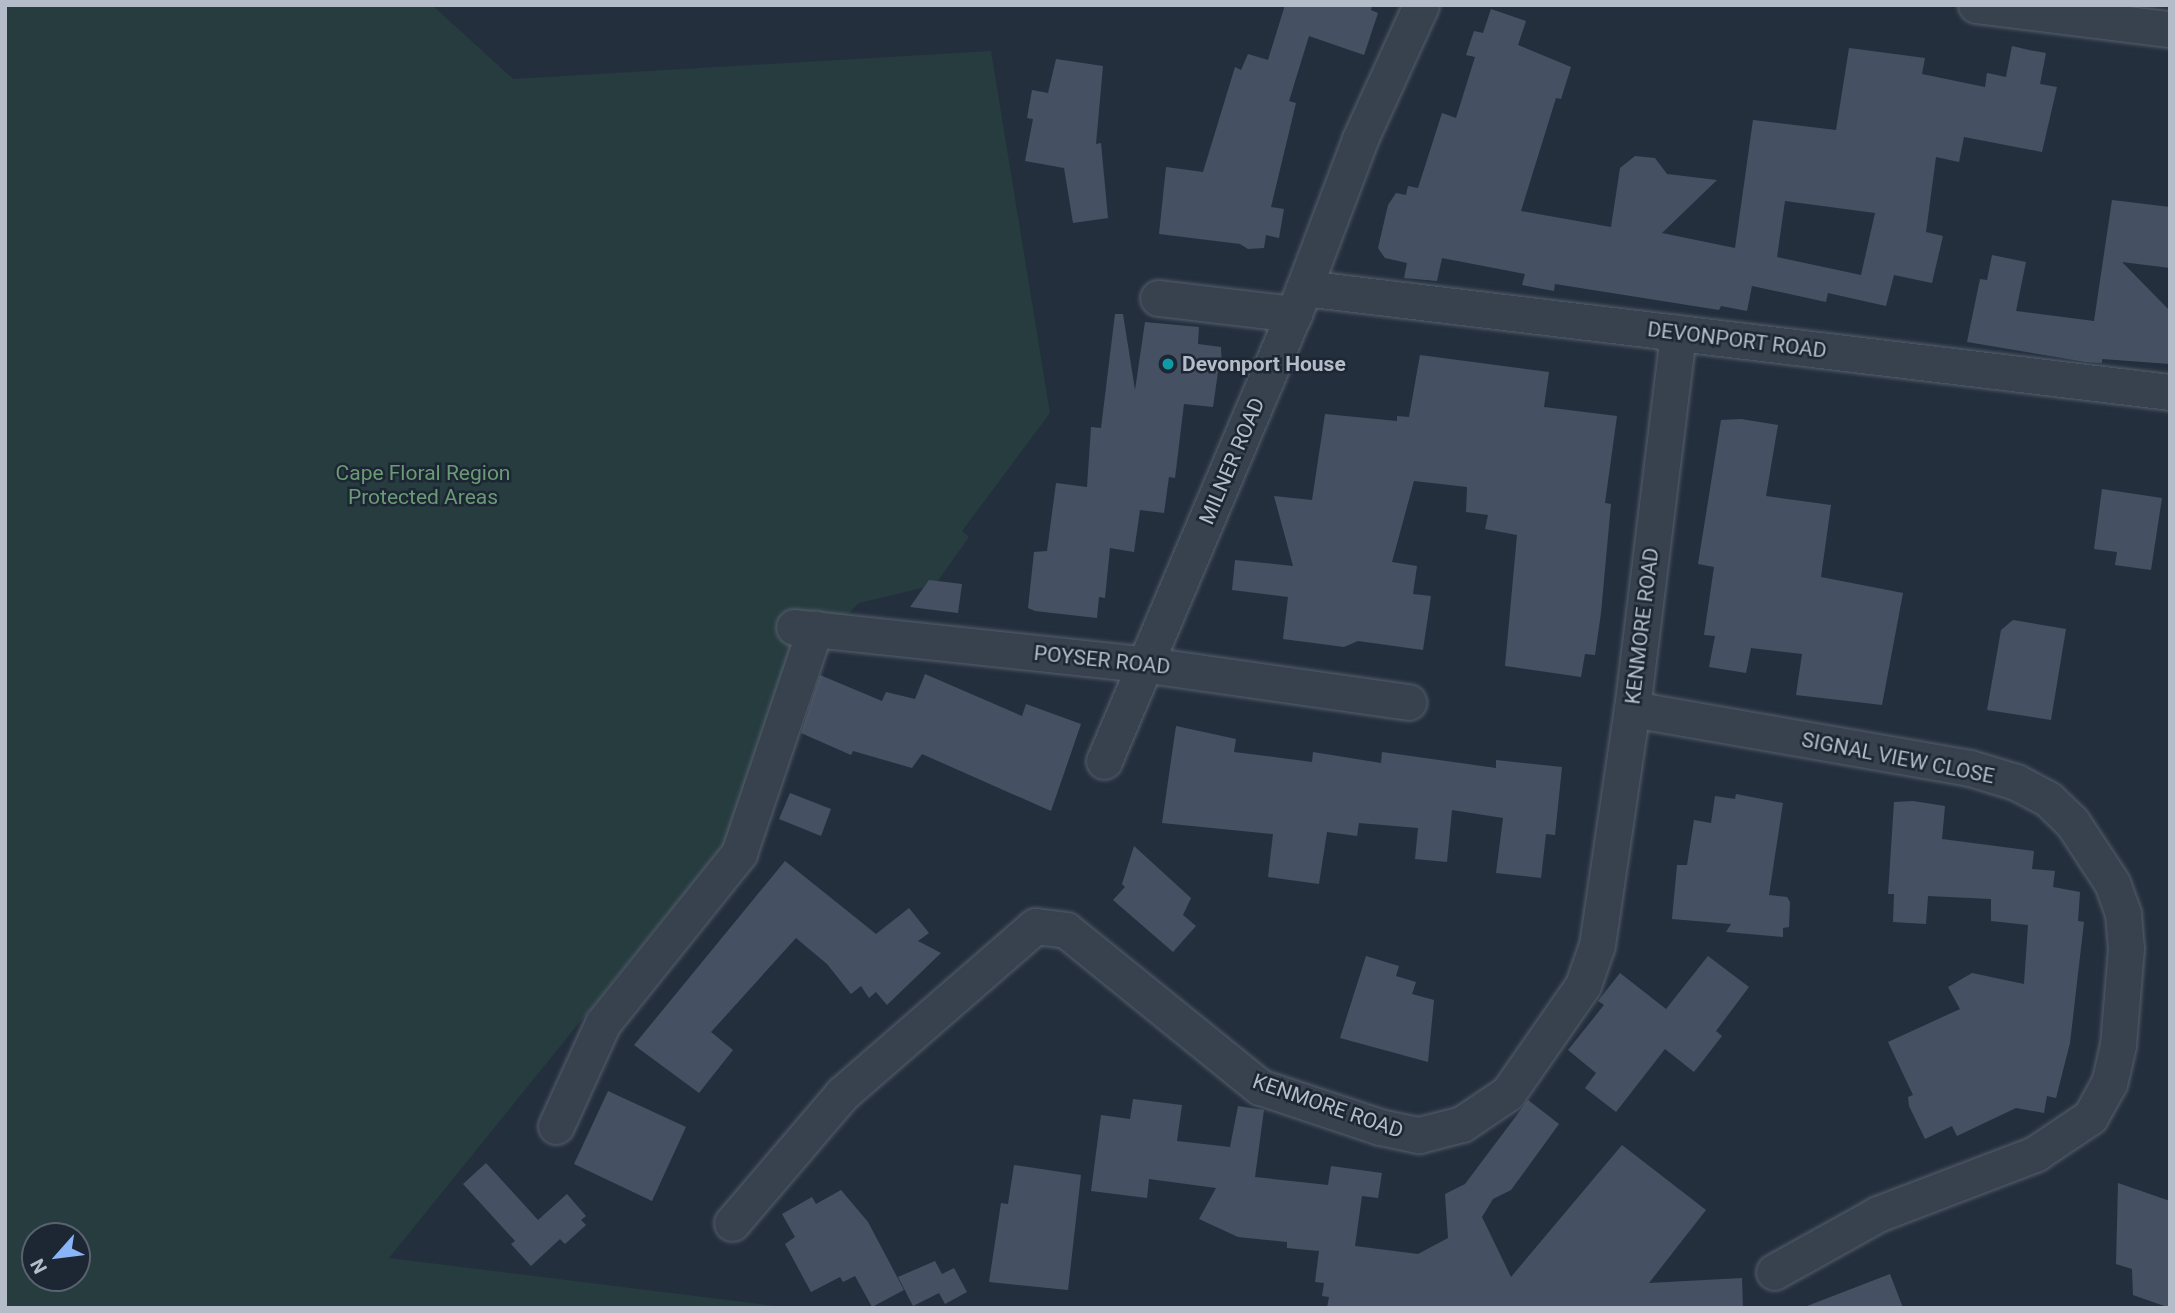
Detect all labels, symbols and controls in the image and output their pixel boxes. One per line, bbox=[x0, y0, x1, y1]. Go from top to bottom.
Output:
street label: DEVONPORT ROAD bbox=[1646, 316, 1828, 364]
place label: Devonport House bbox=[1182, 351, 1346, 377]
marker: Devonport House bbox=[1160, 356, 1176, 372]
street label: MILNER ROAD bbox=[1194, 394, 1270, 528]
park label: Cape Floral Region Protected Areas bbox=[336, 460, 510, 510]
street label: KENMORE ROAD bbox=[1620, 546, 1664, 706]
street label: POYSER ROAD bbox=[1033, 640, 1171, 680]
street label: SIGNAL VIEW CLOSE bbox=[1799, 727, 1997, 789]
street label: KENMORE ROAD bbox=[1249, 1068, 1407, 1144]
north arrow bbox=[21, 1222, 91, 1292]
text: N bbox=[25, 1255, 52, 1277]

